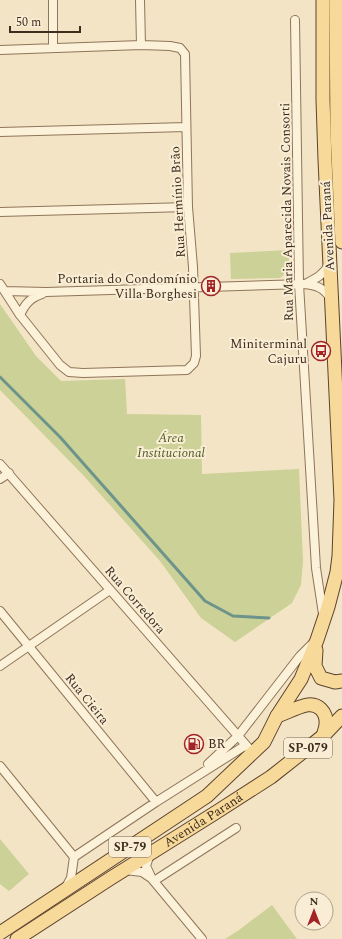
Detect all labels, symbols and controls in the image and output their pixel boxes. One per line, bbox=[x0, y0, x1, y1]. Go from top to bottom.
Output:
scale bar bbox=[10, 8, 80, 34]
text: 50 m bbox=[16, 13, 41, 32]
street label: Rua Maria Aparecida Novais Consorti bbox=[275, 102, 299, 322]
street label: Rua Hermínio Brão bbox=[165, 146, 191, 258]
street label: Avenida Paraná bbox=[316, 180, 340, 272]
place label: Portaria do Condomínio Villa Borghesi bbox=[57, 269, 197, 304]
building icon: Portaria do Condomínio Villa Borghesi bbox=[200, 275, 222, 297]
place label: Miniterminal Cajuru bbox=[230, 334, 307, 369]
bus stop icon: Miniterminal Cajuru bbox=[310, 340, 332, 362]
park label: Área Institucional bbox=[137, 428, 205, 463]
street label: Rua Corredora bbox=[100, 562, 171, 639]
street label: Rua Cieira bbox=[60, 669, 114, 729]
fuel station icon: BR bbox=[183, 733, 205, 755]
place label: BR bbox=[208, 734, 226, 754]
road number: SP-079 bbox=[284, 738, 332, 758]
street label: Avenida Paraná bbox=[160, 787, 247, 853]
road number: SP-79 bbox=[109, 837, 151, 857]
north arrow bbox=[294, 891, 334, 931]
text: N bbox=[310, 893, 319, 910]

